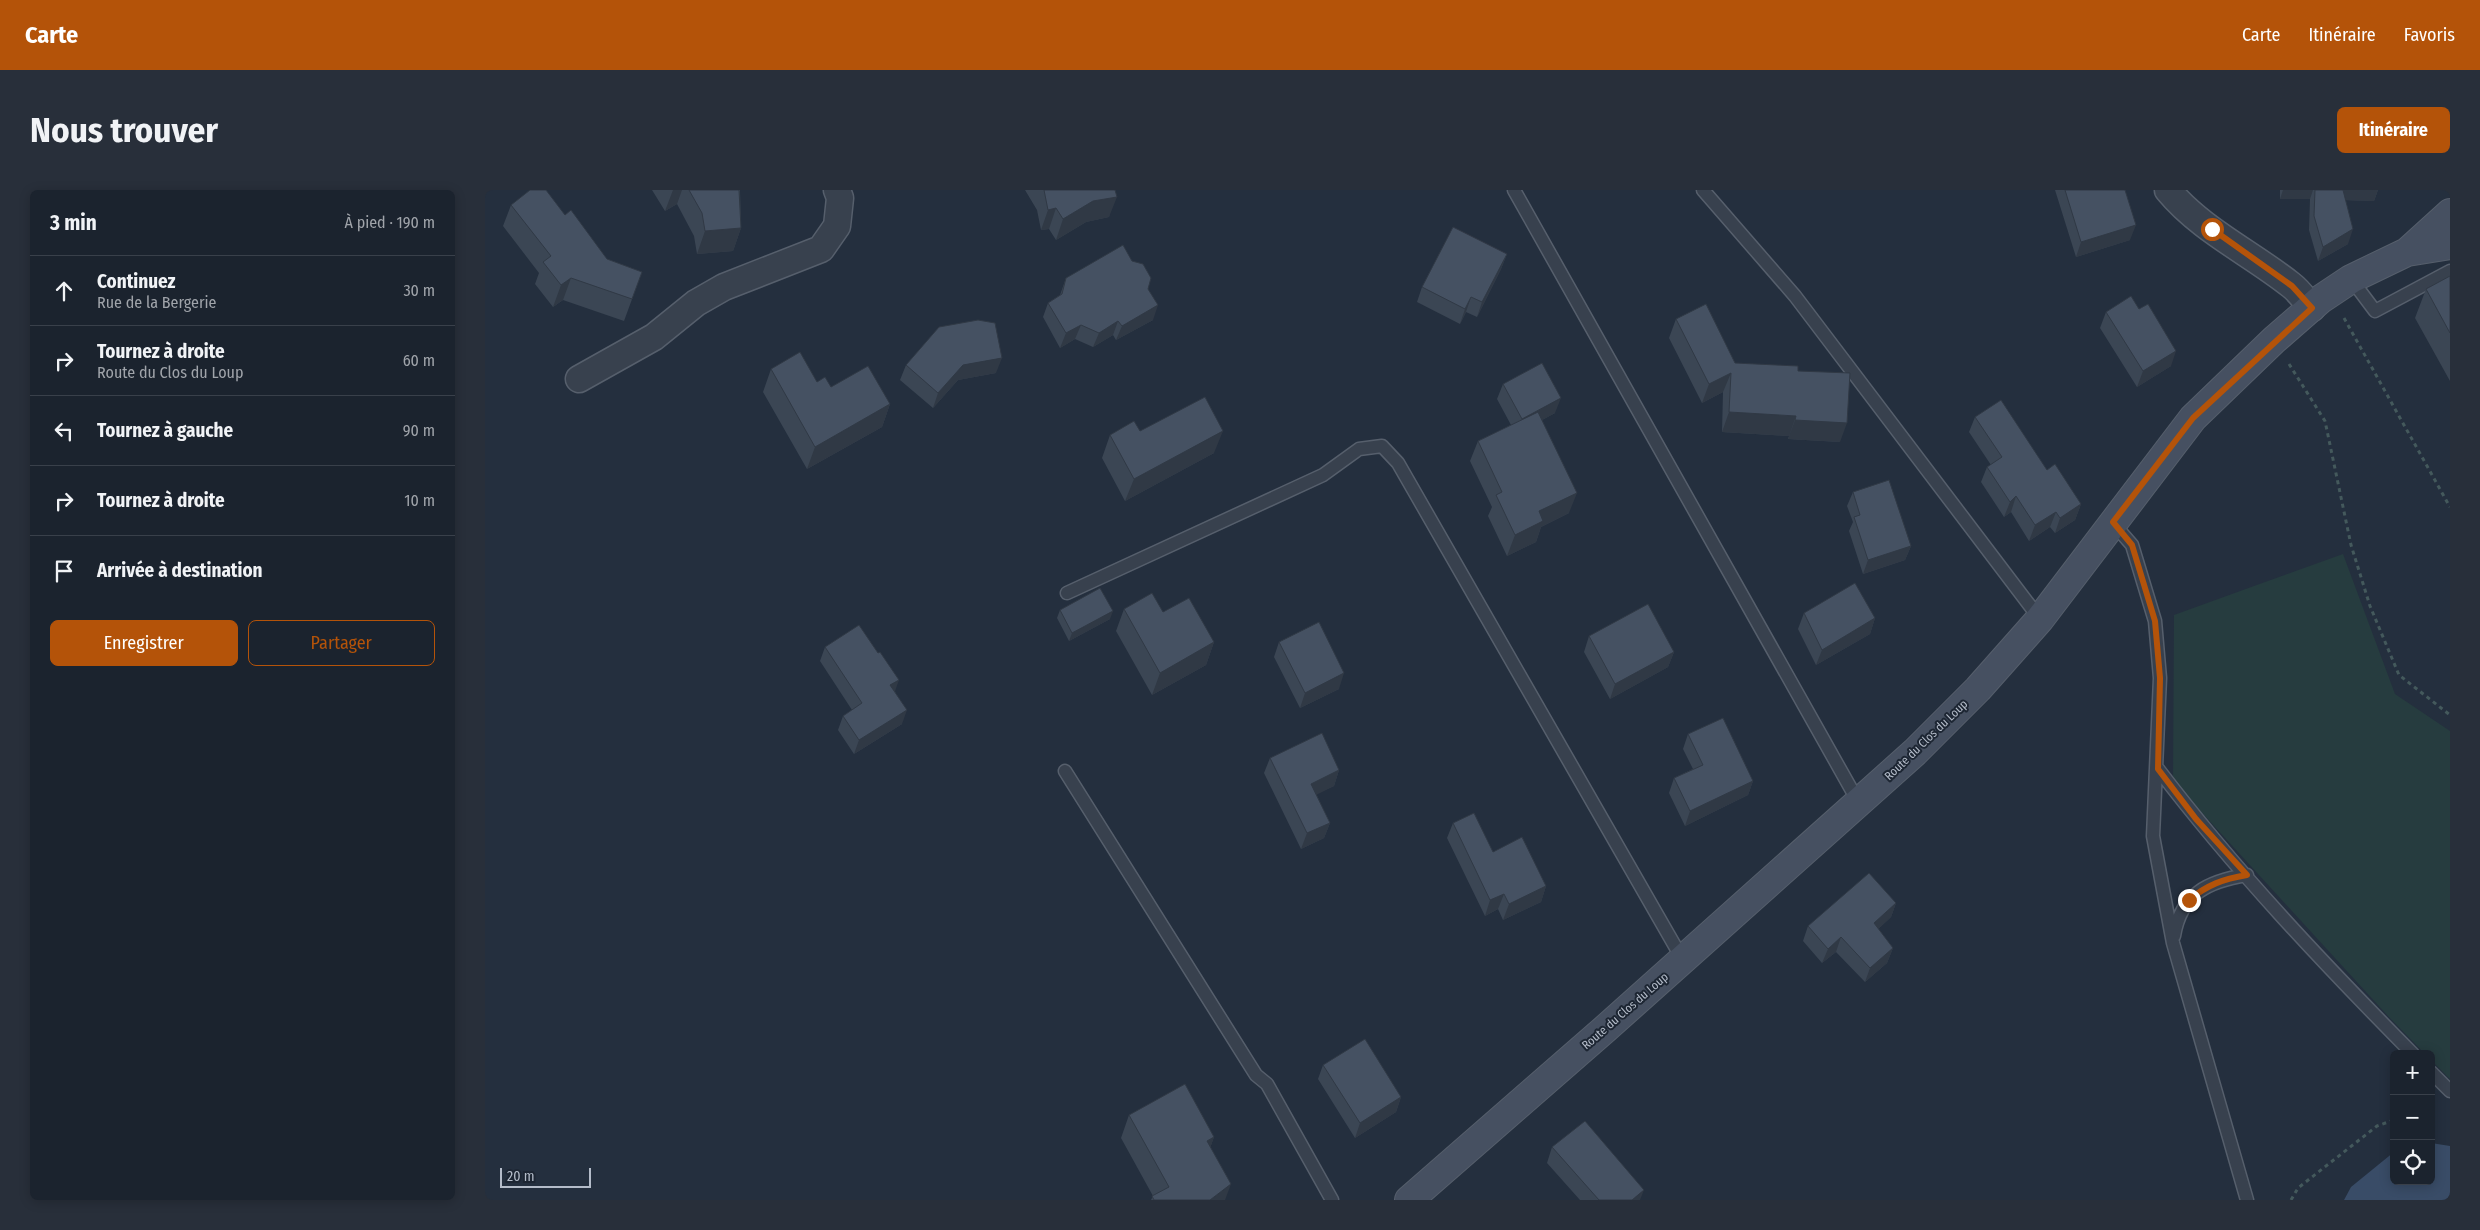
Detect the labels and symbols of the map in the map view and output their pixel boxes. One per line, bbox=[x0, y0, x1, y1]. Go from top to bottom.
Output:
route start bbox=[2201, 218, 2224, 241]
street label: Route du Clos du Loup bbox=[1882, 697, 1970, 783]
route end bbox=[2178, 889, 2201, 912]
street label: Route du Clos du Loup bbox=[1579, 970, 1671, 1052]
scale bar bbox=[500, 1165, 591, 1188]

